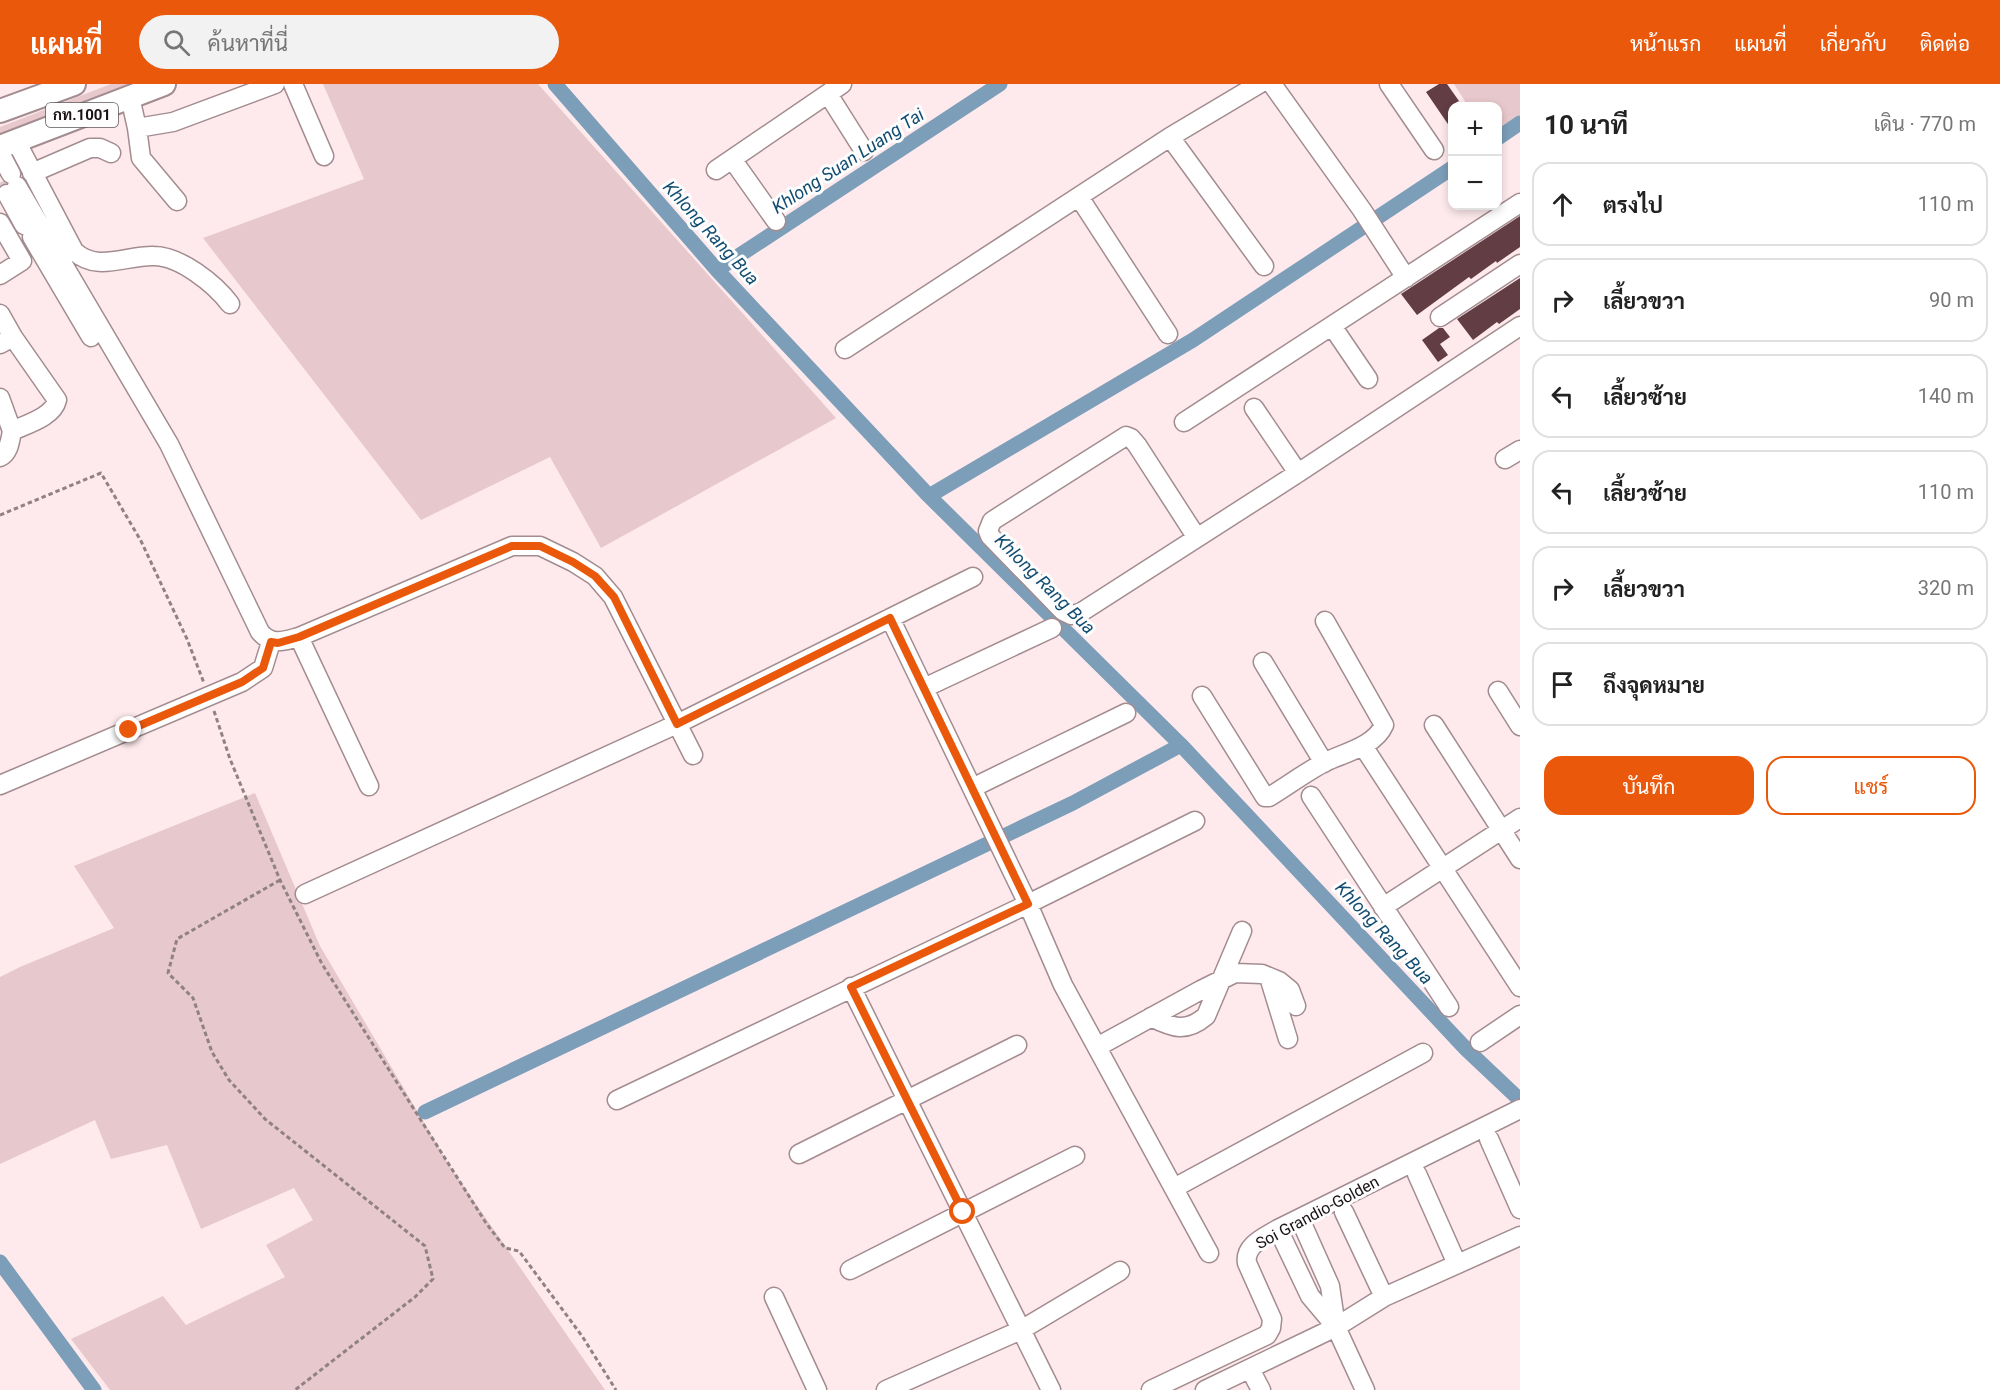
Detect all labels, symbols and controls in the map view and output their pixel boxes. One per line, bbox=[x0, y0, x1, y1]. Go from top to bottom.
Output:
search box bbox=[139, 15, 559, 69]
icon: search bbox=[160, 26, 193, 59]
text: แผนที่ bbox=[30, 28, 103, 61]
text: ค้นหาที่นี่ bbox=[208, 31, 288, 56]
text: หน้าแรก bbox=[1630, 32, 1701, 56]
text: แผนที่ bbox=[1734, 32, 1787, 56]
text: เกี่ยวกับ bbox=[1820, 32, 1887, 56]
text: ติดต่อ bbox=[1920, 32, 1970, 56]
map controls bbox=[1448, 102, 1502, 210]
button: + bbox=[1448, 102, 1502, 156]
road number: กท.1001 bbox=[46, 103, 118, 127]
water label: Khlong Suan Luang Tai bbox=[768, 103, 928, 218]
text: 10 นาที bbox=[1544, 110, 1628, 140]
text: เดิน · 770 m bbox=[1874, 112, 1976, 136]
button: − bbox=[1448, 156, 1502, 210]
water label: Khlong Rang Bua bbox=[659, 176, 764, 289]
icon: ahead bbox=[1546, 188, 1579, 221]
text: 110 m bbox=[1918, 192, 1974, 216]
text: ตรงไป bbox=[1603, 193, 1663, 218]
icon: right bbox=[1546, 284, 1579, 317]
text: 90 m bbox=[1929, 288, 1974, 312]
text: เลี้ยวขวา bbox=[1603, 289, 1685, 314]
icon: left bbox=[1546, 380, 1579, 413]
text: 140 m bbox=[1918, 384, 1974, 408]
text: เลี้ยวซ้าย bbox=[1603, 385, 1687, 410]
icon: left bbox=[1546, 476, 1579, 509]
text: 110 m bbox=[1918, 480, 1974, 504]
text: เลี้ยวซ้าย bbox=[1603, 481, 1687, 506]
water label: Khlong Rang Bua bbox=[991, 529, 1100, 638]
icon: right bbox=[1546, 572, 1579, 605]
text: 320 m bbox=[1918, 576, 1974, 600]
text: เลี้ยวขวา bbox=[1603, 577, 1685, 602]
icon: arrive bbox=[1546, 668, 1579, 701]
text: ถึงจุดหมาย bbox=[1603, 673, 1705, 698]
route end bbox=[115, 716, 141, 742]
button: บันทึก bbox=[1544, 756, 1754, 815]
button: แชร์ bbox=[1766, 756, 1976, 815]
water label: Khlong Rang Bua bbox=[1331, 877, 1437, 988]
street label: Soi Grandio-Golden bbox=[1252, 1172, 1382, 1253]
route start bbox=[949, 1198, 975, 1224]

